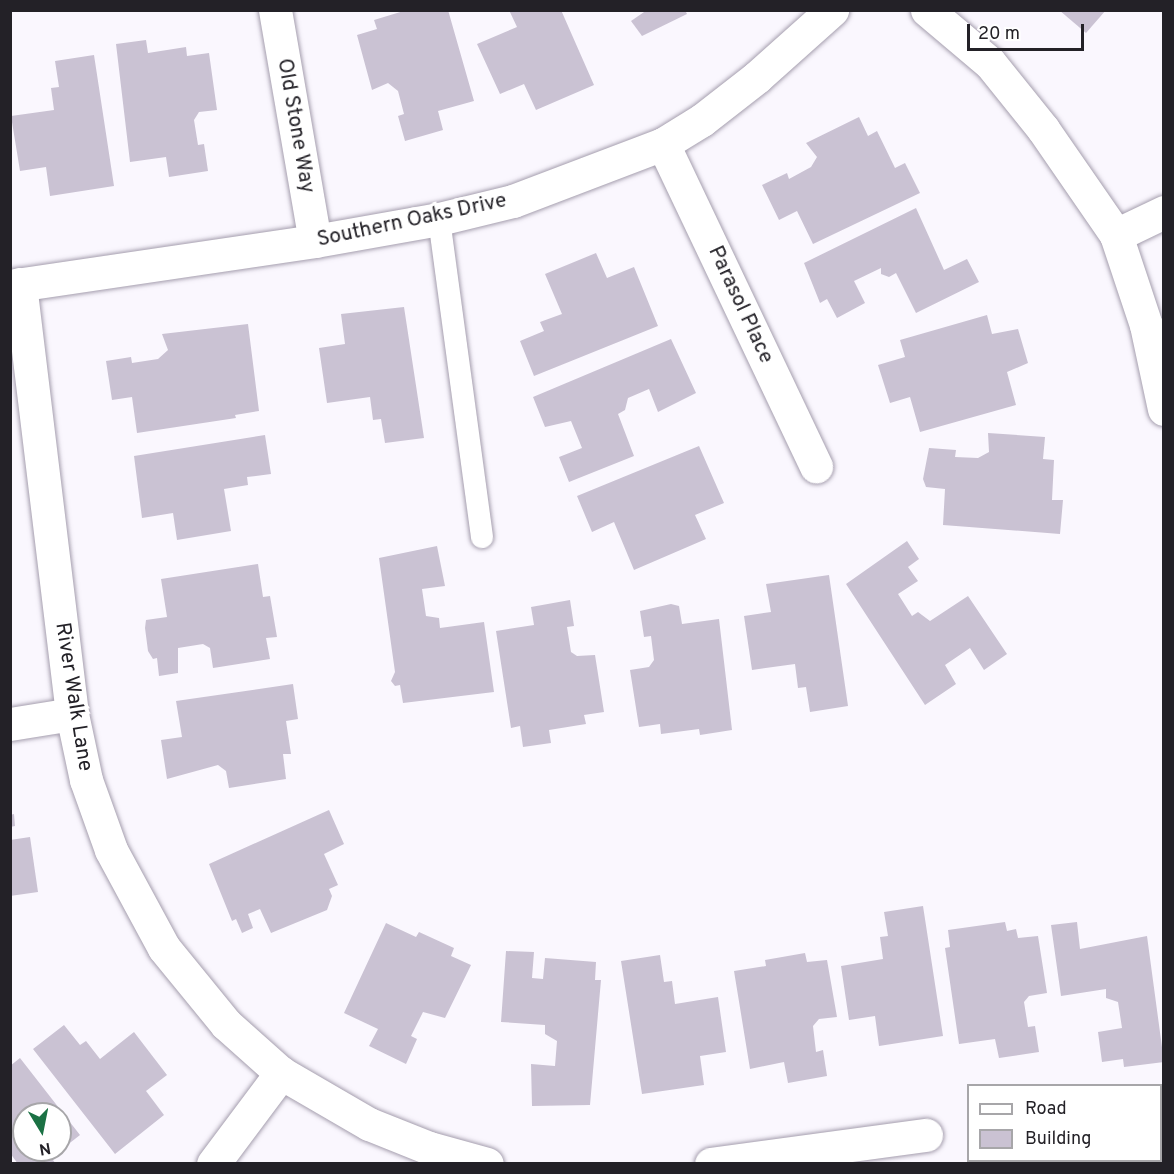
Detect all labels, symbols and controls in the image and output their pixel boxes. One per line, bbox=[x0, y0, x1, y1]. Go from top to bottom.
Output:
scale bar bbox=[970, 12, 1087, 50]
text: 20 m bbox=[978, 23, 1020, 46]
street label: Old Stone Way bbox=[271, 56, 319, 196]
street label: Southern Oaks Drive bbox=[315, 189, 509, 253]
street label: Parasol Place bbox=[702, 242, 778, 368]
street label: River Walk Lane bbox=[49, 621, 97, 773]
legend bbox=[967, 1084, 1162, 1162]
text: Road bbox=[1025, 1098, 1067, 1121]
north arrow bbox=[12, 1102, 72, 1162]
text: Building bbox=[1025, 1128, 1091, 1151]
text: N bbox=[37, 1137, 52, 1159]

